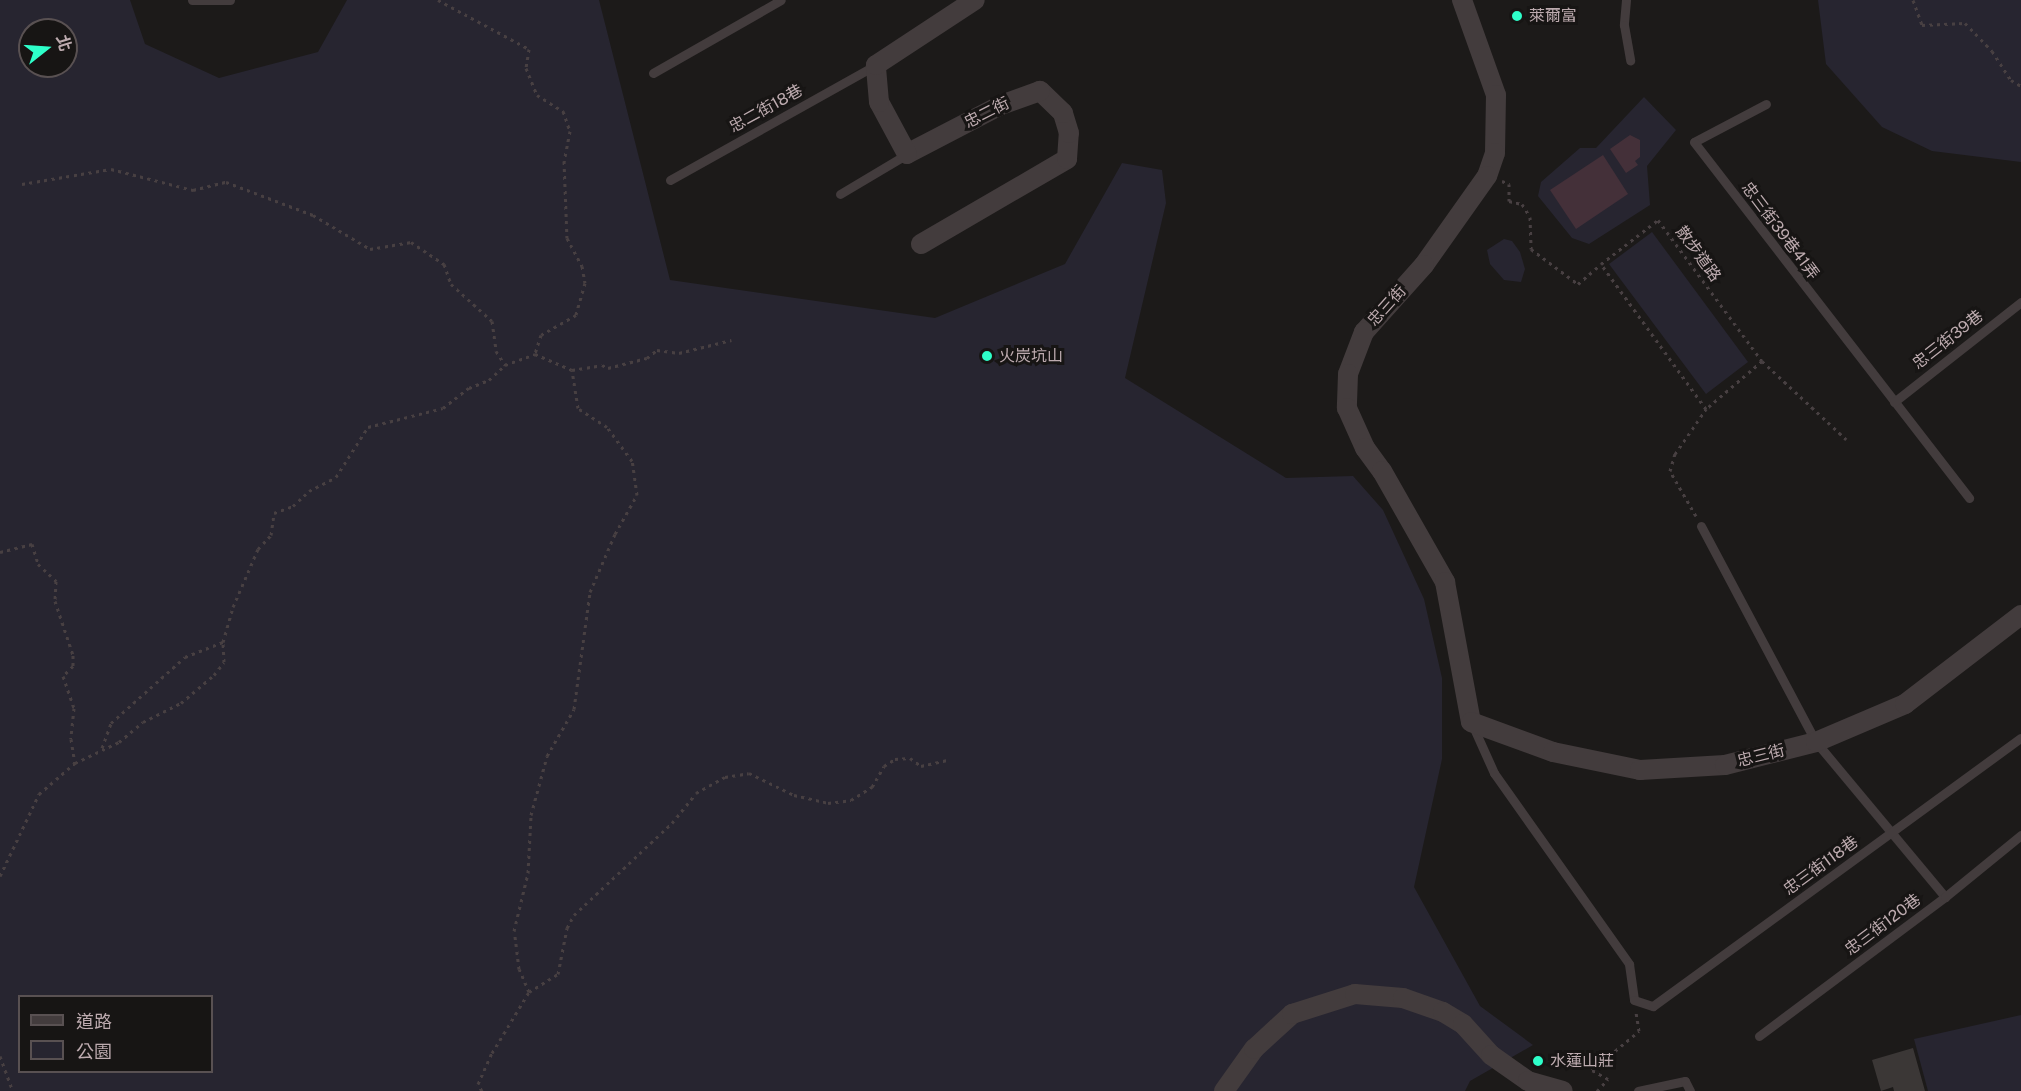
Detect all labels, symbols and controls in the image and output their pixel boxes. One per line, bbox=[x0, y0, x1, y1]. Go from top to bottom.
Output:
place label: 萊爾富 bbox=[1529, 6, 1577, 26]
marker: 萊爾富 bbox=[1510, 9, 1524, 23]
north arrow bbox=[18, 18, 78, 78]
text: 北 bbox=[52, 33, 75, 54]
street label: 忠二街18巷 bbox=[726, 81, 806, 137]
street label: 忠二街 bbox=[961, 94, 1013, 132]
street label: 忠三街39巷41弄 bbox=[1737, 179, 1823, 283]
street label: 散步道路 bbox=[1671, 222, 1725, 286]
street label: 忠三街 bbox=[1364, 282, 1410, 330]
street label: 忠三街39巷 bbox=[1909, 307, 1987, 373]
place label: 火炭坑山 bbox=[999, 346, 1063, 366]
marker: 火炭坑山 bbox=[980, 349, 994, 363]
street label: 忠三街 bbox=[1735, 741, 1787, 771]
street label: 忠三街118巷 bbox=[1780, 833, 1862, 899]
street label: 忠三街120巷 bbox=[1841, 890, 1925, 960]
legend bbox=[18, 995, 213, 1073]
text: 道路 bbox=[76, 1011, 112, 1032]
text: 公園 bbox=[76, 1041, 112, 1062]
place label: 水蓮山莊 bbox=[1550, 1051, 1614, 1071]
marker: 水蓮山莊 bbox=[1531, 1054, 1545, 1068]

